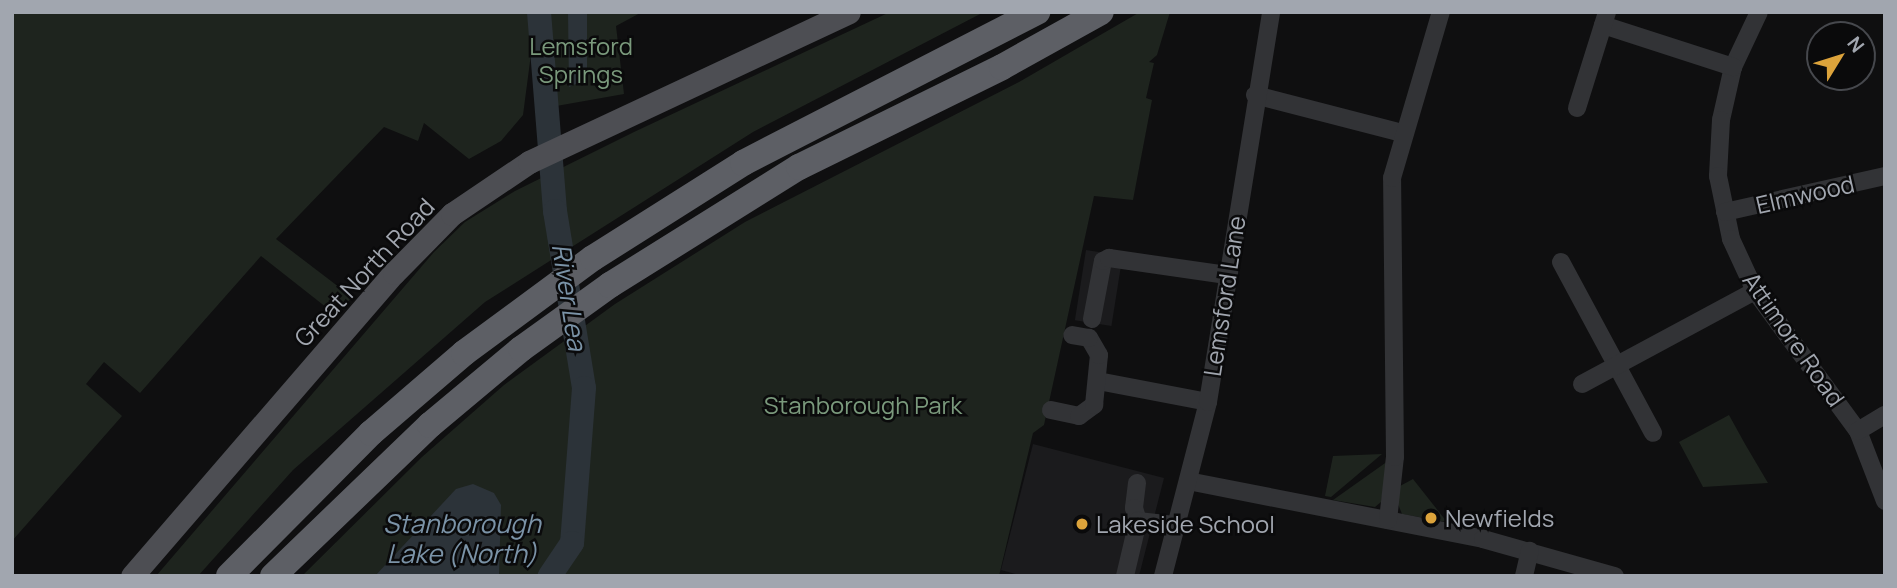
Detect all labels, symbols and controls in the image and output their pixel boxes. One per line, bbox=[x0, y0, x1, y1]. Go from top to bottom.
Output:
north arrow bbox=[1806, 21, 1876, 91]
text: N bbox=[1842, 31, 1870, 58]
park label: Lemsford Springs bbox=[529, 32, 633, 88]
street label: Elmwood bbox=[1753, 169, 1857, 219]
street label: Great North Road bbox=[288, 192, 440, 352]
street label: Lemsford Lane bbox=[1197, 214, 1251, 378]
water label: River Lea bbox=[545, 241, 593, 353]
street label: Attimore Road bbox=[1737, 266, 1851, 412]
park label: Stanborough Park bbox=[764, 391, 962, 419]
place label: Newfields bbox=[1445, 504, 1554, 532]
water label: Stanborough Lake (North) bbox=[383, 508, 541, 570]
place label: Lakeside School bbox=[1096, 510, 1275, 538]
marker: Newfields bbox=[1423, 510, 1439, 526]
marker: Lakeside School bbox=[1074, 516, 1090, 532]

